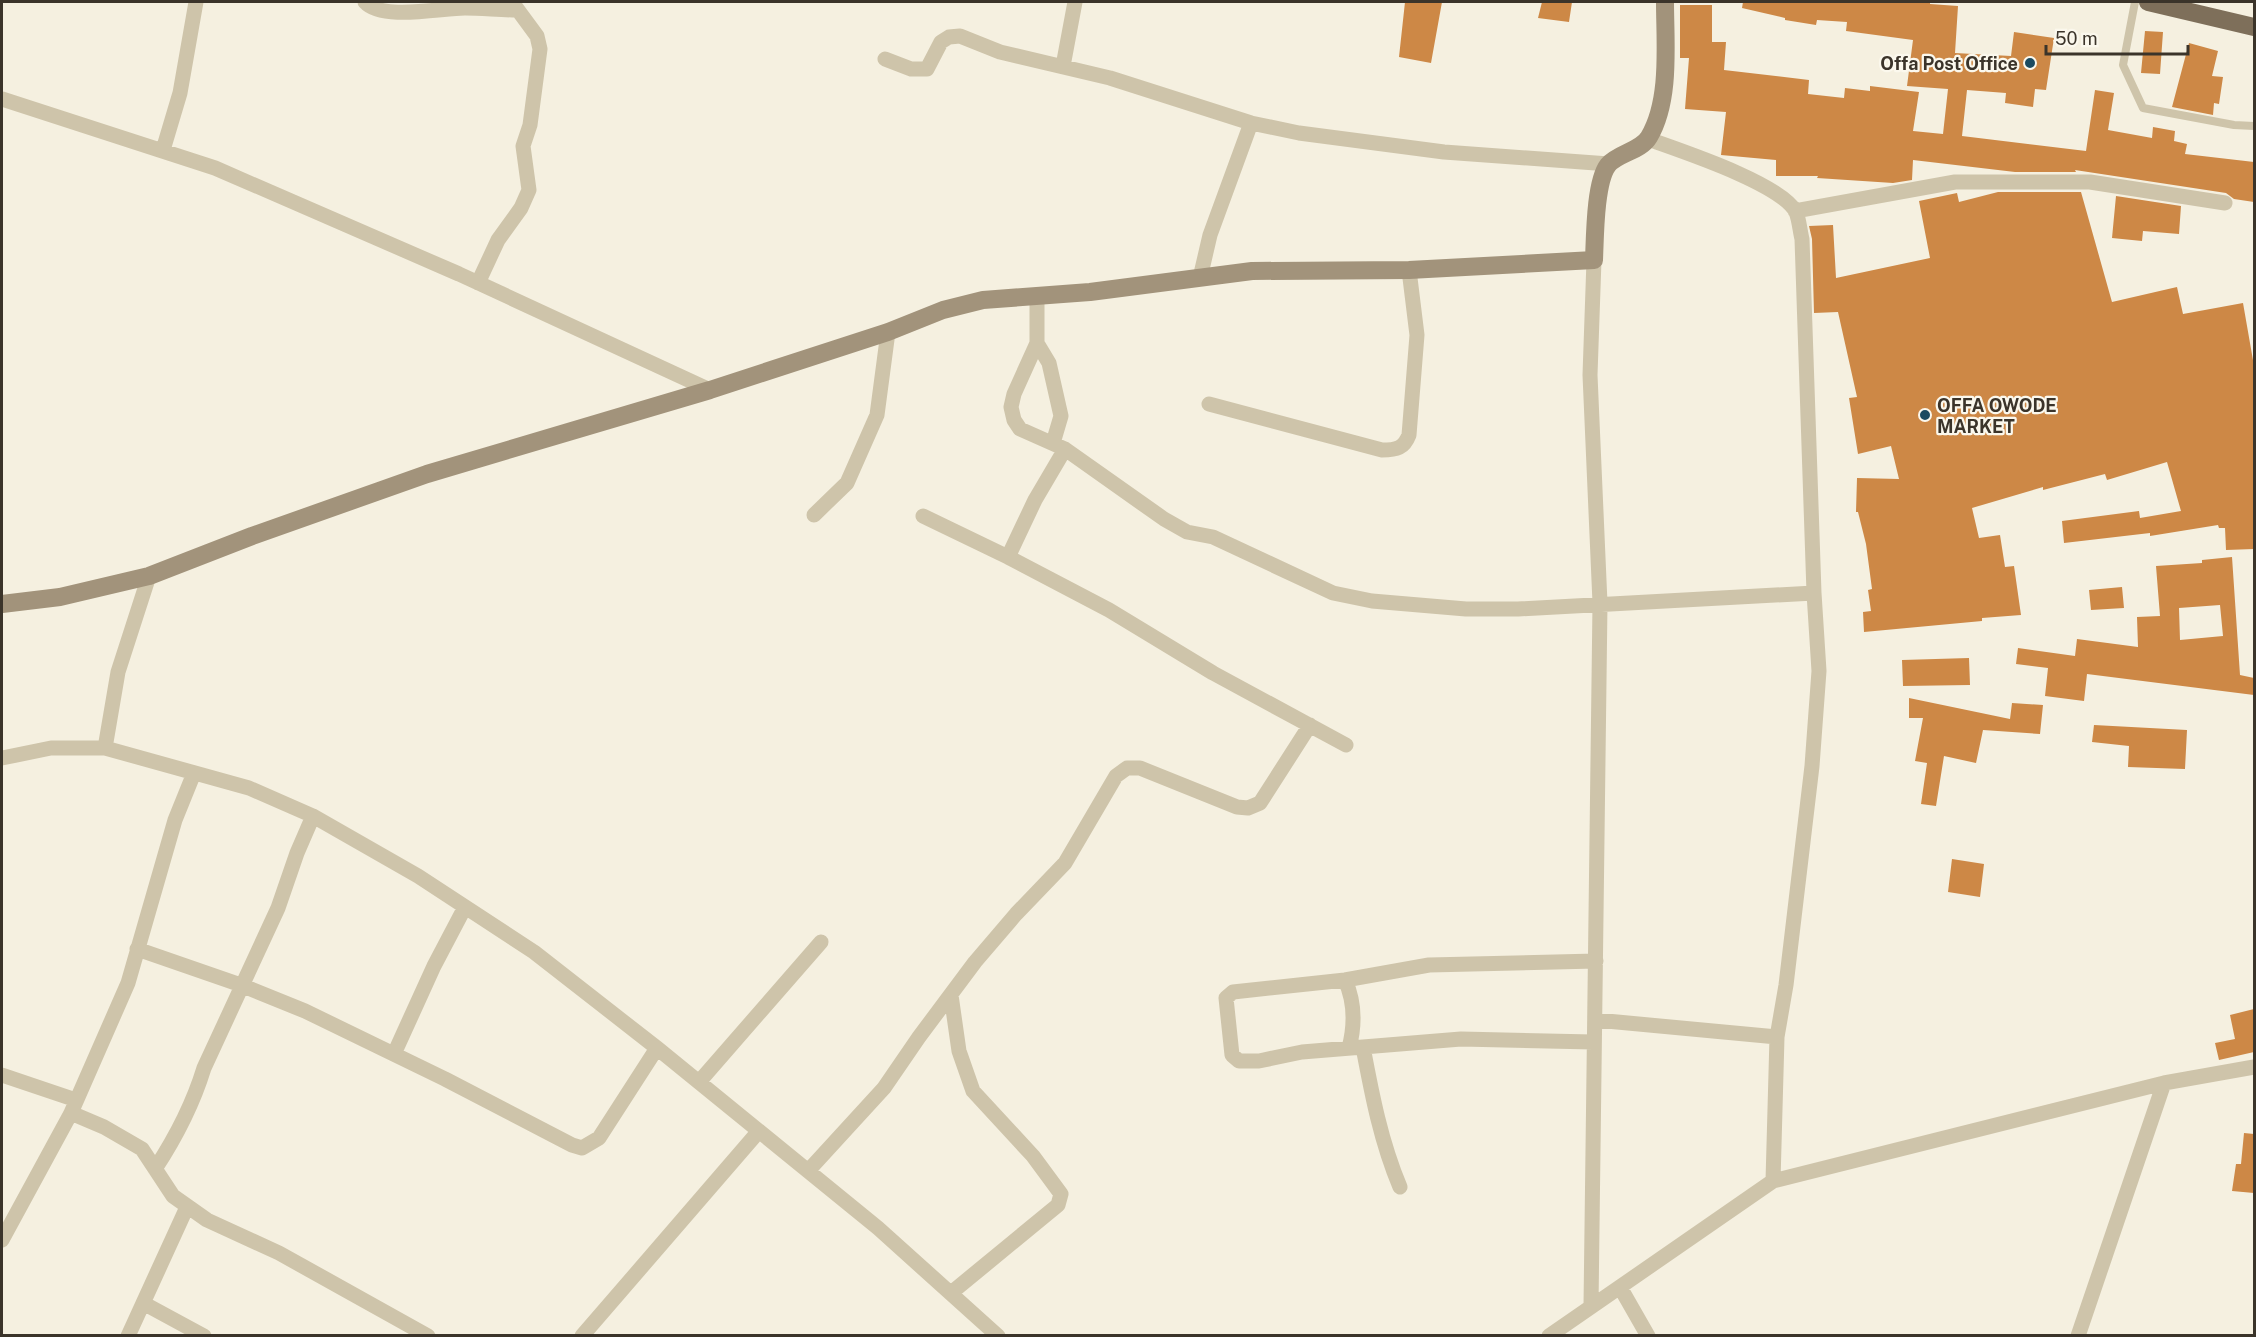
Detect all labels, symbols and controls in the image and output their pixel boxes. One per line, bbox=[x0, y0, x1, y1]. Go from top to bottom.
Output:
scale bar bbox=[2046, 18, 2188, 56]
text: 50 m bbox=[2055, 28, 2098, 49]
place label: Offa Post Office bbox=[1880, 53, 2018, 74]
marker: Offa Post Office bbox=[2023, 56, 2037, 70]
place label: OFFA OWODE MARKET bbox=[1937, 395, 2057, 437]
marker: OFFA OWODE MARKET bbox=[1918, 408, 1932, 422]

